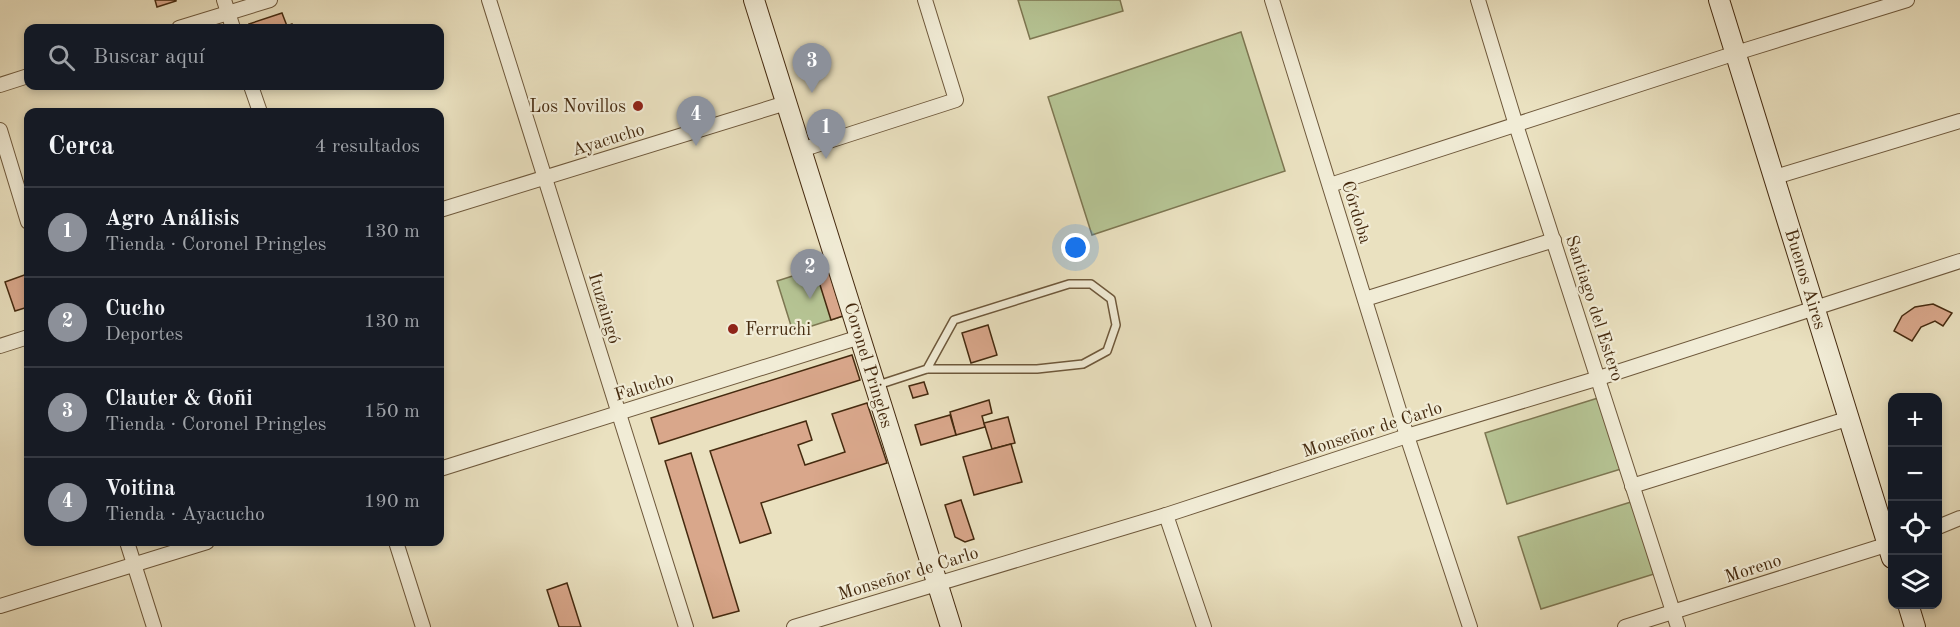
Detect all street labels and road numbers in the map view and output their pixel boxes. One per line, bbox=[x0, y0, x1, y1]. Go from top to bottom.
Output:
street label: Ayacucho bbox=[570, 120, 647, 160]
street label: Córdoba bbox=[1338, 179, 1374, 246]
street label: Buenos Aires bbox=[1781, 227, 1829, 332]
street label: Santiago del Estero bbox=[1562, 233, 1626, 384]
street label: Ituzaingó bbox=[585, 271, 623, 346]
street label: Coronel Pringles bbox=[840, 300, 896, 430]
street label: Falucho bbox=[613, 369, 676, 404]
street label: Monseñor de Carlo bbox=[1300, 399, 1444, 461]
street label: Monseñor de Carlo bbox=[836, 544, 981, 604]
street label: Moreno bbox=[1723, 551, 1784, 587]

